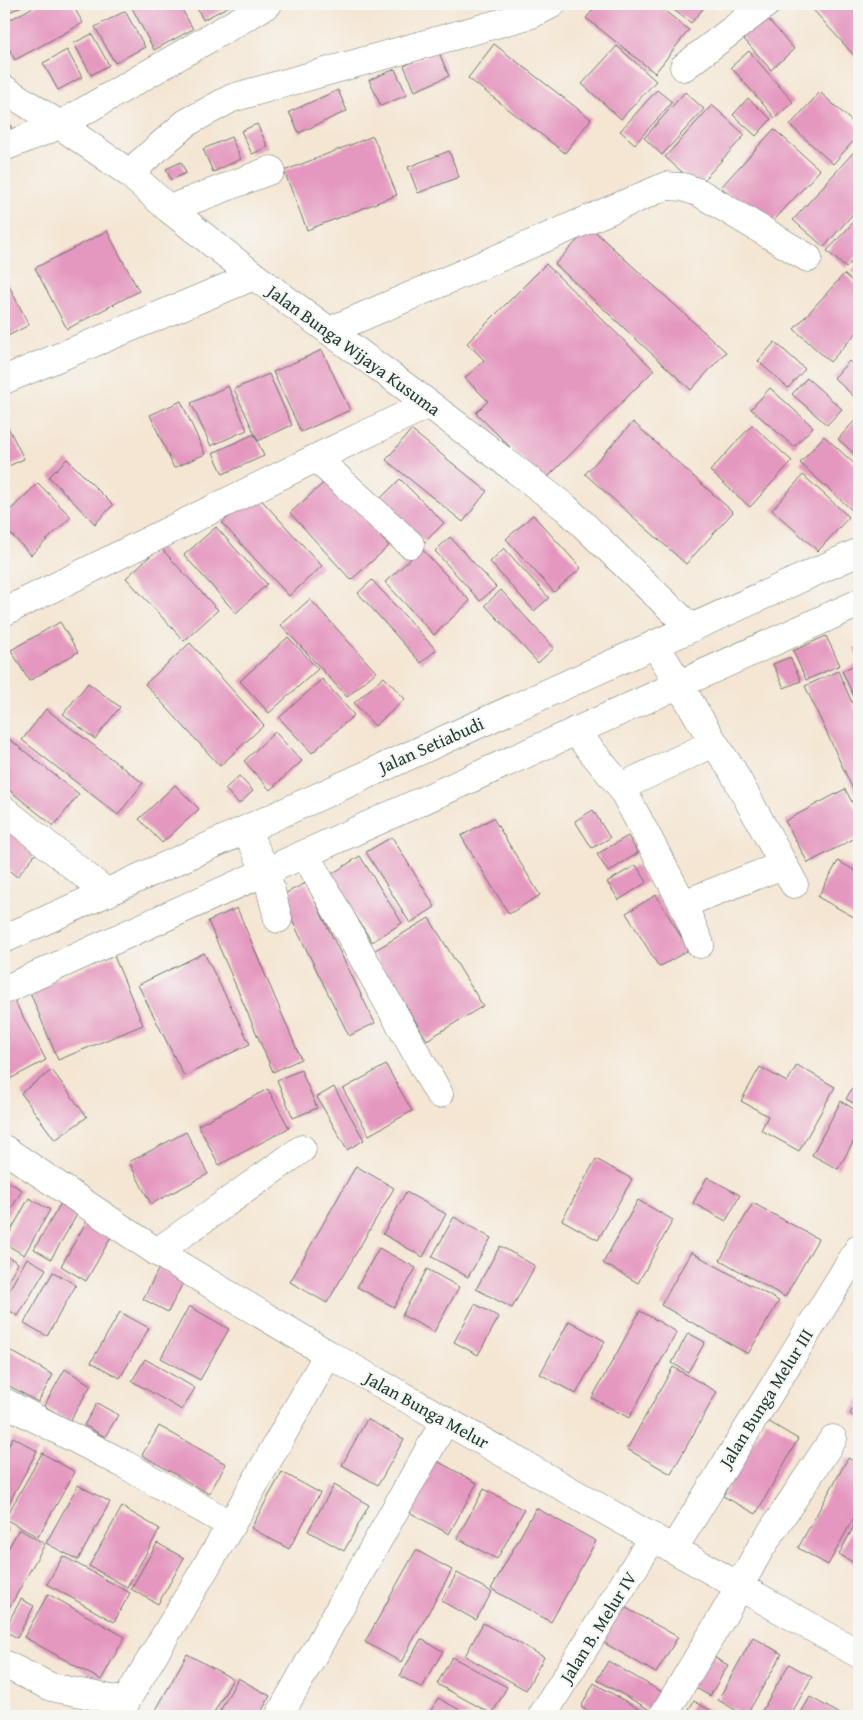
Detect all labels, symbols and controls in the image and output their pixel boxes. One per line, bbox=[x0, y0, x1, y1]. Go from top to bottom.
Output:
street label: Jalan Bunga Wijaya Kusuma bbox=[260, 277, 447, 423]
street label: Jalan Setiabudi bbox=[372, 710, 488, 781]
street label: Jalan Bunga Melur III bbox=[711, 1323, 820, 1474]
street label: Jalan Bunga Melur bbox=[358, 1364, 495, 1456]
street label: Jalan B. Melur IV bbox=[552, 1566, 643, 1690]

